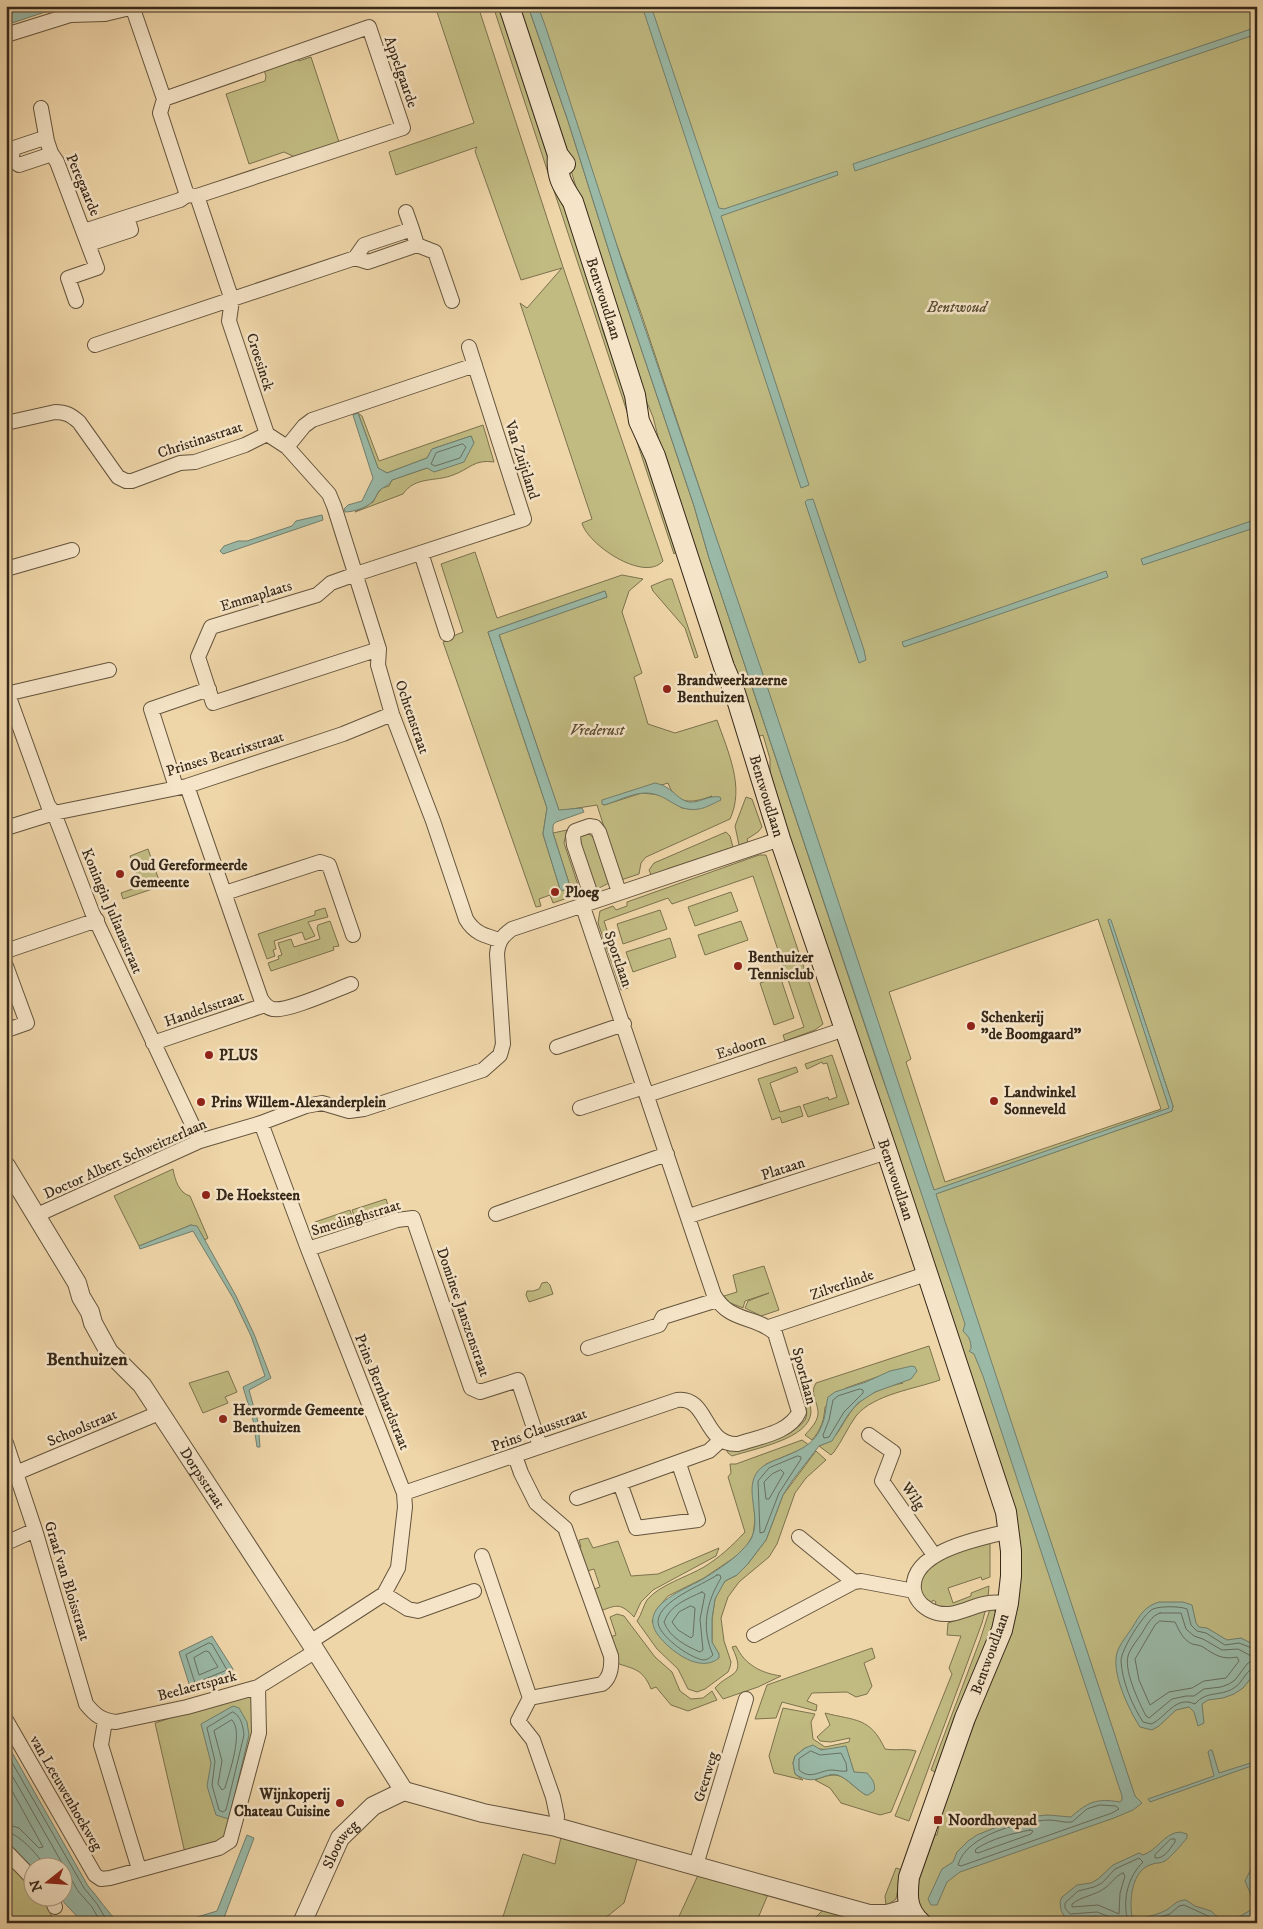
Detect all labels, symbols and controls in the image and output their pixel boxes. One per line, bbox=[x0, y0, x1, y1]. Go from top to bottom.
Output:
street label: Appelgaarde bbox=[380, 34, 422, 110]
street label: Peregaarde bbox=[61, 151, 105, 219]
street label: Bentwoudlaan bbox=[582, 255, 626, 342]
park label: Bentwoud bbox=[926, 298, 990, 317]
street label: Croesinck bbox=[242, 331, 278, 394]
street label: Christinastraat bbox=[155, 417, 245, 463]
street label: Van Zuijtland bbox=[500, 417, 544, 502]
street label: Emmaplaats bbox=[218, 576, 294, 616]
place label: Brandweerkazerne Benthuizen bbox=[677, 671, 788, 707]
street label: Ochtenstraat bbox=[391, 678, 434, 757]
marker: Brandweerkazerne Benthuizen bbox=[661, 683, 673, 695]
park label: Vrederust bbox=[570, 721, 625, 740]
street label: Prinses Beatrixstraat bbox=[164, 727, 286, 781]
street label: Bentwoudlaan bbox=[745, 752, 788, 839]
street label: Koningin Julianastraat bbox=[77, 845, 147, 977]
place label: Oud Gereformeerde Gemeente bbox=[130, 856, 248, 892]
marker: Oud Gereformeerde Gemeente bbox=[114, 868, 126, 880]
place label: Ploeg bbox=[565, 883, 600, 902]
marker: Ploeg bbox=[549, 886, 561, 898]
street label: Sportlaan bbox=[600, 928, 636, 990]
place label: Benthuizer Tennisclub bbox=[747, 948, 814, 984]
marker: Benthuizer Tennisclub bbox=[732, 960, 744, 972]
street label: Handelsstraat bbox=[162, 986, 246, 1031]
place label: Schenkerij "de Boomgaard" bbox=[981, 1008, 1082, 1044]
marker: Schenkerij "de Boomgaard" bbox=[965, 1020, 977, 1032]
street label: Esdoorn bbox=[714, 1030, 768, 1064]
place label: PLUS bbox=[219, 1046, 258, 1065]
marker: PLUS bbox=[203, 1049, 215, 1061]
place label: Landwinkel Sonneveld bbox=[1004, 1083, 1076, 1119]
place label: Prins Willem-Alexanderplein bbox=[211, 1093, 386, 1112]
marker: Landwinkel Sonneveld bbox=[988, 1095, 1000, 1107]
marker: Prins Willem-Alexanderplein bbox=[195, 1096, 207, 1108]
street label: Doctor Albert Schweitzerlaan bbox=[41, 1114, 210, 1204]
street label: Bentwoudlaan bbox=[874, 1136, 919, 1223]
street label: Plataan bbox=[759, 1153, 807, 1185]
place label: De Hoeksteen bbox=[216, 1186, 300, 1205]
marker: De Hoeksteen bbox=[200, 1189, 212, 1201]
street label: Smedinghstraat bbox=[309, 1195, 403, 1241]
street label: Dominee Janszenstraat bbox=[432, 1245, 494, 1379]
street label: Zilverlinde bbox=[808, 1265, 876, 1305]
street label: Prins Bernhardstraat bbox=[350, 1331, 414, 1453]
street label: Sportlaan bbox=[787, 1345, 821, 1407]
district label: Benthuizen bbox=[46, 1349, 128, 1371]
place label: Hervormde Gemeente Benthuizen bbox=[233, 1401, 365, 1437]
street label: Prins Clausstraat bbox=[489, 1404, 590, 1456]
street label: Schoolstraat bbox=[44, 1405, 120, 1451]
marker: Hervormde Gemeente Benthuizen bbox=[217, 1413, 229, 1425]
street label: Dorpsstraat bbox=[176, 1444, 230, 1512]
street label: Wilg bbox=[896, 1478, 930, 1514]
street label: Graaf van Bloisstraat bbox=[40, 1519, 94, 1643]
street label: Bentwoudlaan bbox=[967, 1611, 1014, 1697]
street label: Beelaertspark bbox=[155, 1666, 239, 1706]
street label: van Leeuwenhoekweg bbox=[25, 1731, 107, 1855]
street label: Geerweg bbox=[689, 1749, 723, 1805]
place label: Wijnkoperij Chateau Cuisine bbox=[234, 1785, 331, 1821]
marker: Wijnkoperij Chateau Cuisine bbox=[334, 1797, 346, 1809]
place label: Noordhovepad bbox=[948, 1811, 1037, 1830]
marker: Noordhovepad bbox=[932, 1814, 944, 1826]
street label: Slootweg bbox=[318, 1815, 363, 1872]
north arrow bbox=[22, 1856, 72, 1906]
text: N bbox=[26, 1877, 47, 1894]

